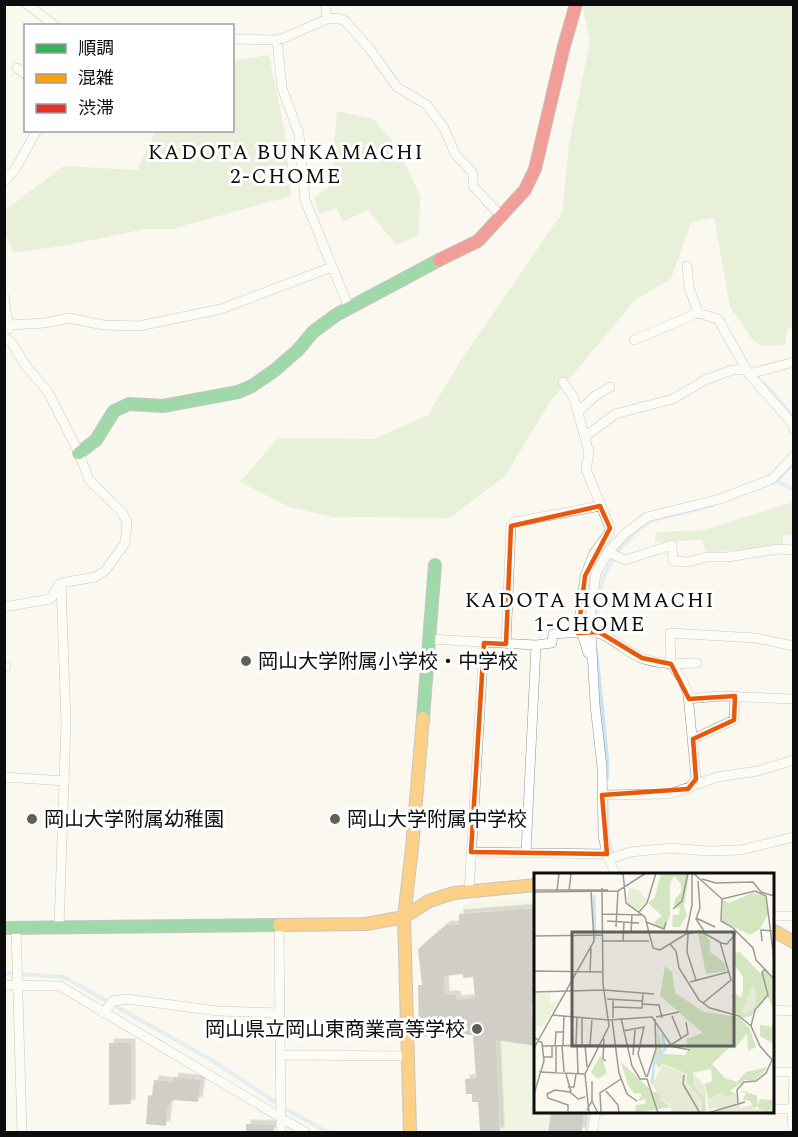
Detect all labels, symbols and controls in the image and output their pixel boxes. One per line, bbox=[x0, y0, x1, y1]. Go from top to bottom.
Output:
legend bbox=[24, 24, 234, 132]
text: 順調 bbox=[78, 35, 114, 62]
text: 混雑 bbox=[78, 65, 114, 92]
text: 渋滞 bbox=[78, 95, 114, 122]
district label: KADOTA BUNKAMACHI 2-CHOME bbox=[148, 137, 424, 193]
district label: KADOTA HOMMACHI 1-CHOME bbox=[465, 585, 715, 641]
place label: 岡山大学附属小学校・中学校 bbox=[258, 647, 518, 677]
marker: 岡山大学附属小学校・中学校 bbox=[239, 654, 253, 668]
place label: 岡山大学附属幼稚園 bbox=[44, 805, 224, 835]
place label: 岡山大学附属中学校 bbox=[347, 805, 527, 835]
marker: 岡山大学附属幼稚園 bbox=[25, 812, 39, 826]
marker: 岡山大学附属中学校 bbox=[328, 812, 342, 826]
inset map bbox=[534, 873, 774, 1113]
place label: 岡山県立岡山東商業高等学校 bbox=[205, 1015, 465, 1045]
marker: 岡山県立岡山東商業高等学校 bbox=[470, 1022, 484, 1036]

